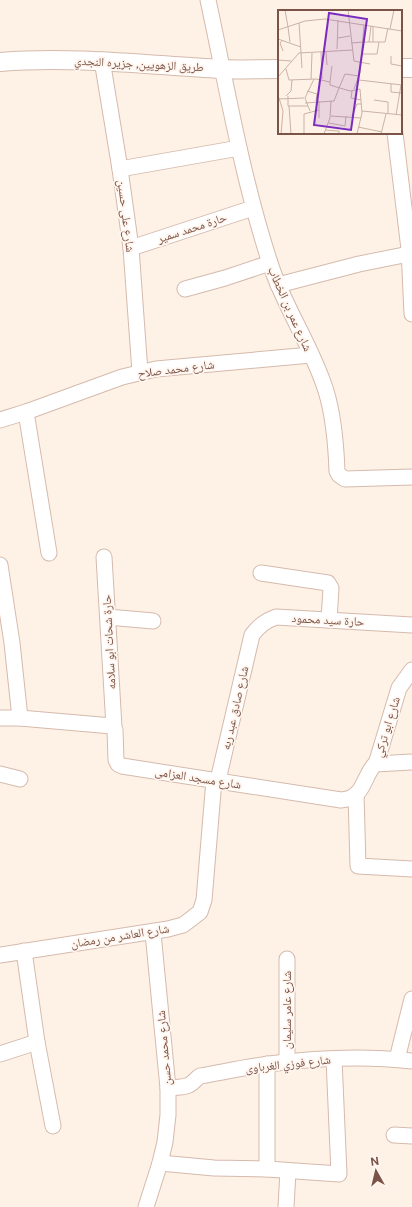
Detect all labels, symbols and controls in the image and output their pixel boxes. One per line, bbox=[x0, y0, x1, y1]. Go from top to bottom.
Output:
inset map bbox=[278, 10, 402, 134]
street label: طريق الزهويين, جزيره النجدي bbox=[74, 54, 204, 77]
street label: شارع على حسين bbox=[114, 179, 137, 253]
street label: حارة محمد سمير bbox=[155, 210, 229, 246]
street label: شارع عمر بن الخطاب bbox=[264, 265, 315, 354]
street label: شارع محمد صلاح bbox=[137, 357, 215, 382]
street label: حارة شحات ابو سلامه bbox=[100, 594, 119, 690]
street label: حارة سيد محمود bbox=[291, 611, 365, 629]
street label: شارع صادق عبد ربه bbox=[219, 665, 252, 751]
street label: شارع ابو تركي bbox=[371, 695, 406, 760]
street label: شارع مسجد العزامى bbox=[154, 764, 242, 793]
street label: شارع العاشر من رمضان bbox=[70, 921, 171, 952]
street label: شارع عامر سليمان bbox=[280, 971, 295, 1049]
street label: شارع محمد حسن bbox=[154, 1010, 175, 1086]
street label: شارع فوزي الغرباوى bbox=[245, 1053, 332, 1078]
north arrow bbox=[356, 1151, 396, 1191]
text: N bbox=[370, 1155, 380, 1168]

